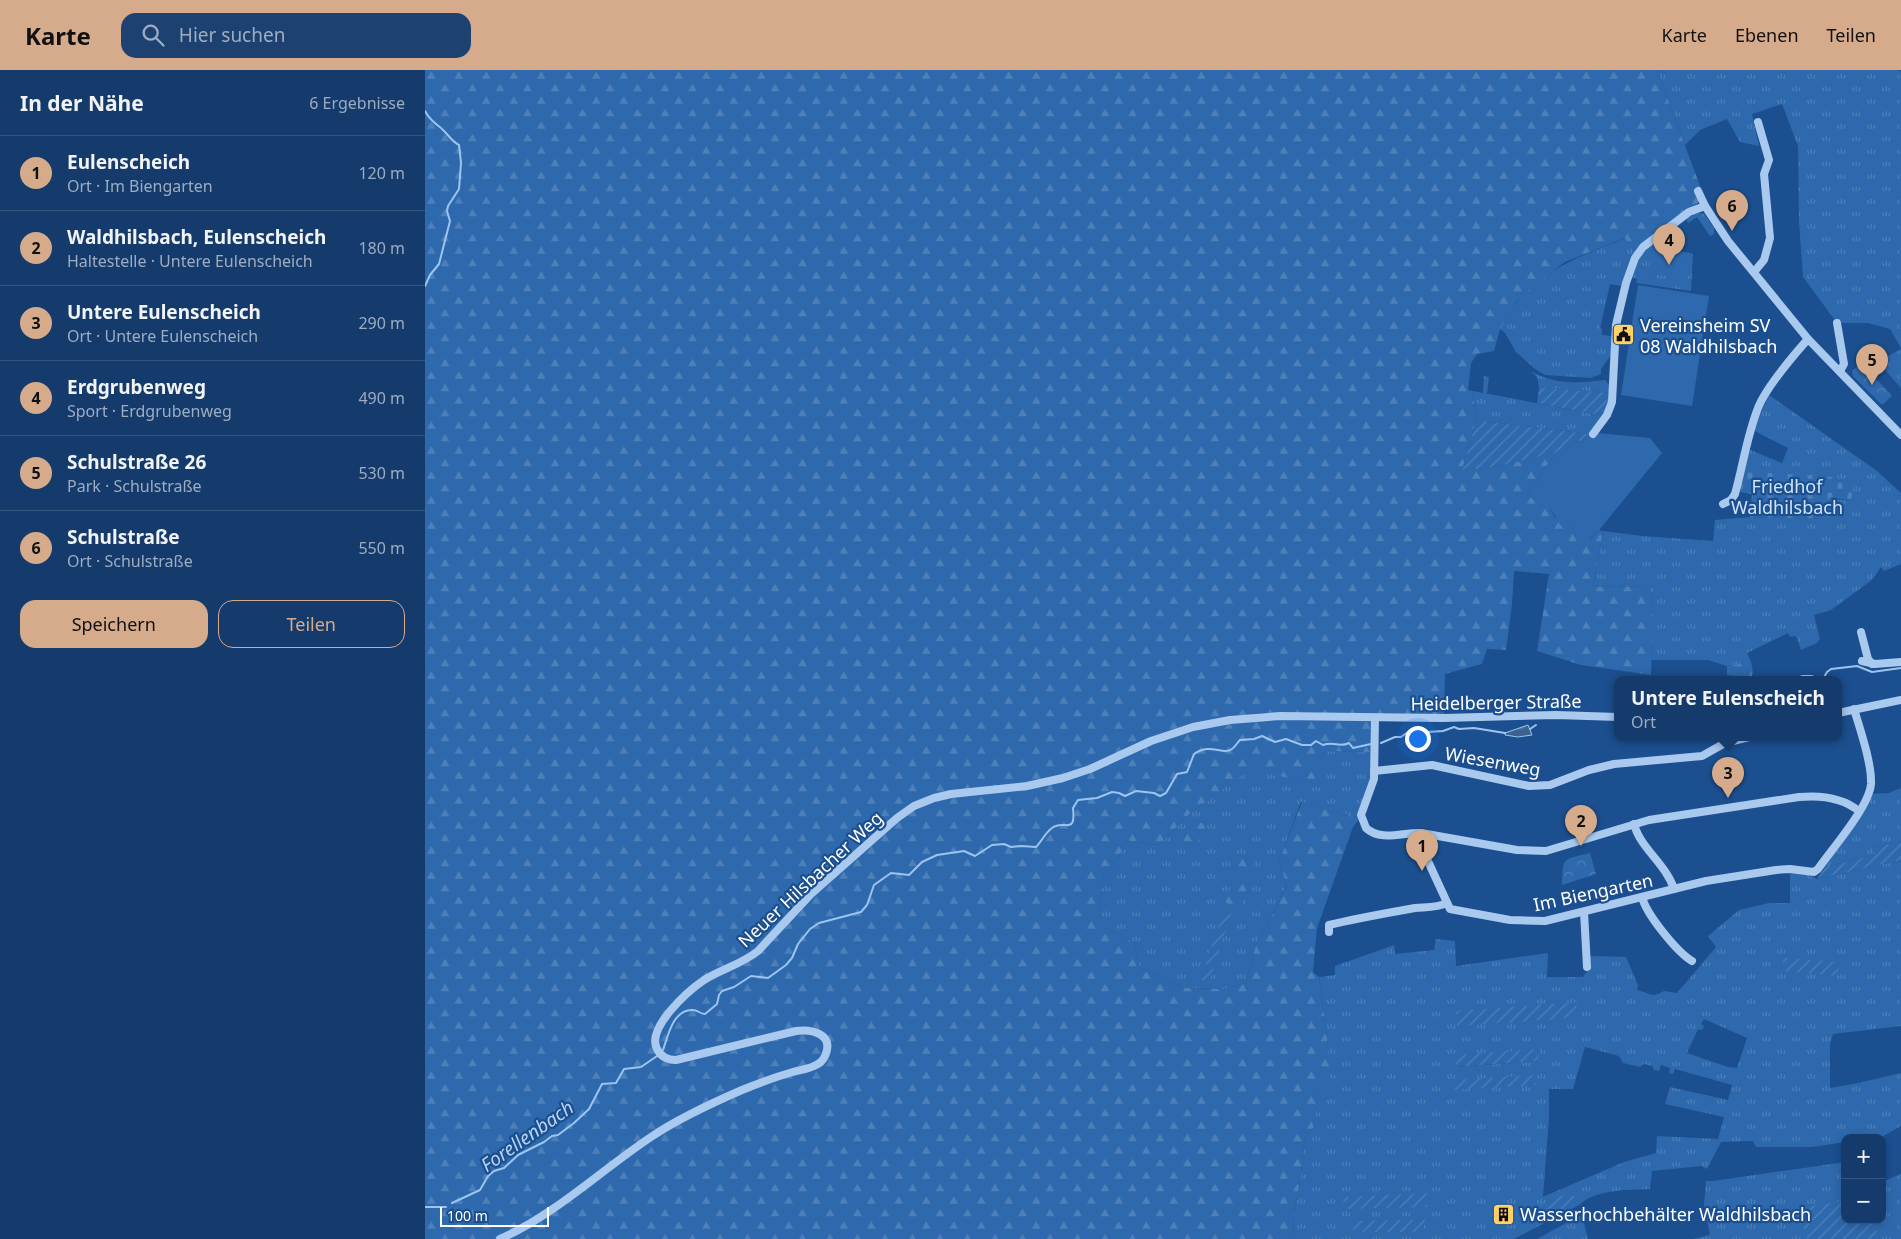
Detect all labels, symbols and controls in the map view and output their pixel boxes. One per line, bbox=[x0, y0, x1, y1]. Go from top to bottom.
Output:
search box bbox=[121, 13, 471, 58]
text: Karte bbox=[25, 19, 91, 52]
icon: search bbox=[139, 21, 167, 49]
text: Hier suchen bbox=[179, 22, 285, 48]
text: Karte bbox=[1662, 23, 1707, 47]
text: Ebenen bbox=[1735, 23, 1799, 47]
text: Teilen bbox=[1827, 23, 1876, 47]
text: In der Nähe bbox=[20, 89, 144, 117]
text: 6 Ergebnisse bbox=[309, 92, 405, 114]
text: Eulenscheich bbox=[67, 149, 190, 175]
text: 1 bbox=[31, 162, 41, 184]
text: 120 m bbox=[358, 162, 405, 184]
text: Ort · Im Biengarten bbox=[67, 175, 213, 197]
pin: 6 bbox=[1716, 190, 1748, 231]
text: Waldhilsbach, Eulenscheich bbox=[67, 224, 326, 250]
pin: 4 bbox=[1653, 224, 1685, 265]
text: 2 bbox=[31, 237, 41, 259]
text: 180 m bbox=[358, 237, 405, 259]
text: Haltestelle · Untere Eulenscheich bbox=[67, 250, 313, 272]
text: Untere Eulenscheich bbox=[67, 299, 261, 325]
text: 3 bbox=[31, 312, 41, 334]
text: 290 m bbox=[358, 312, 405, 334]
place label: Vereinsheim SV 08 Waldhilsbach bbox=[1640, 313, 1777, 358]
public building icon: Vereinsheim SV 08 Waldhilsbach bbox=[1612, 323, 1636, 347]
text: Ort · Untere Eulenscheich bbox=[67, 325, 258, 347]
pin: 5 bbox=[1856, 344, 1888, 385]
text: Erdgrubenweg bbox=[67, 374, 206, 400]
text: 4 bbox=[31, 387, 41, 409]
text: 490 m bbox=[358, 387, 405, 409]
text: Sport · Erdgrubenweg bbox=[67, 400, 232, 422]
text: Schulstraße 26 bbox=[67, 449, 206, 475]
text: 5 bbox=[31, 462, 41, 484]
text: 530 m bbox=[358, 462, 405, 484]
park label: Friedhof Waldhilsbach bbox=[1731, 474, 1843, 519]
text: Park · Schulstraße bbox=[67, 475, 202, 497]
text: Schulstraße bbox=[67, 524, 180, 550]
text: 6 bbox=[31, 537, 41, 559]
text: 550 m bbox=[358, 537, 405, 559]
text: Ort · Schulstraße bbox=[67, 550, 193, 572]
button: Speichern bbox=[20, 600, 208, 648]
button: Teilen bbox=[218, 600, 405, 648]
popup bbox=[1614, 676, 1842, 741]
text: Untere Eulenscheich bbox=[1631, 685, 1825, 711]
street label: Heidelberger Straße bbox=[1410, 689, 1582, 715]
text: Ort bbox=[1631, 711, 1656, 733]
your location bbox=[1405, 726, 1431, 752]
street label: Wiesenweg bbox=[1443, 741, 1543, 781]
pin: 3 bbox=[1712, 757, 1744, 798]
pin: 2 bbox=[1565, 805, 1597, 846]
street label: Neuer Hilsbacher Weg bbox=[733, 806, 887, 952]
pin: 1 bbox=[1406, 830, 1438, 871]
street label: Im Biengarten bbox=[1531, 868, 1655, 916]
water label: Forellenbach bbox=[475, 1094, 579, 1178]
map controls bbox=[1841, 1134, 1886, 1224]
button: + bbox=[1841, 1134, 1886, 1179]
button: − bbox=[1841, 1179, 1886, 1224]
building icon: Wasserhochbehälter Waldhilsbach bbox=[1492, 1202, 1516, 1226]
place label: Wasserhochbehälter Waldhilsbach bbox=[1520, 1202, 1811, 1226]
scale bar bbox=[440, 1204, 549, 1227]
text: 100 m bbox=[447, 1206, 488, 1225]

